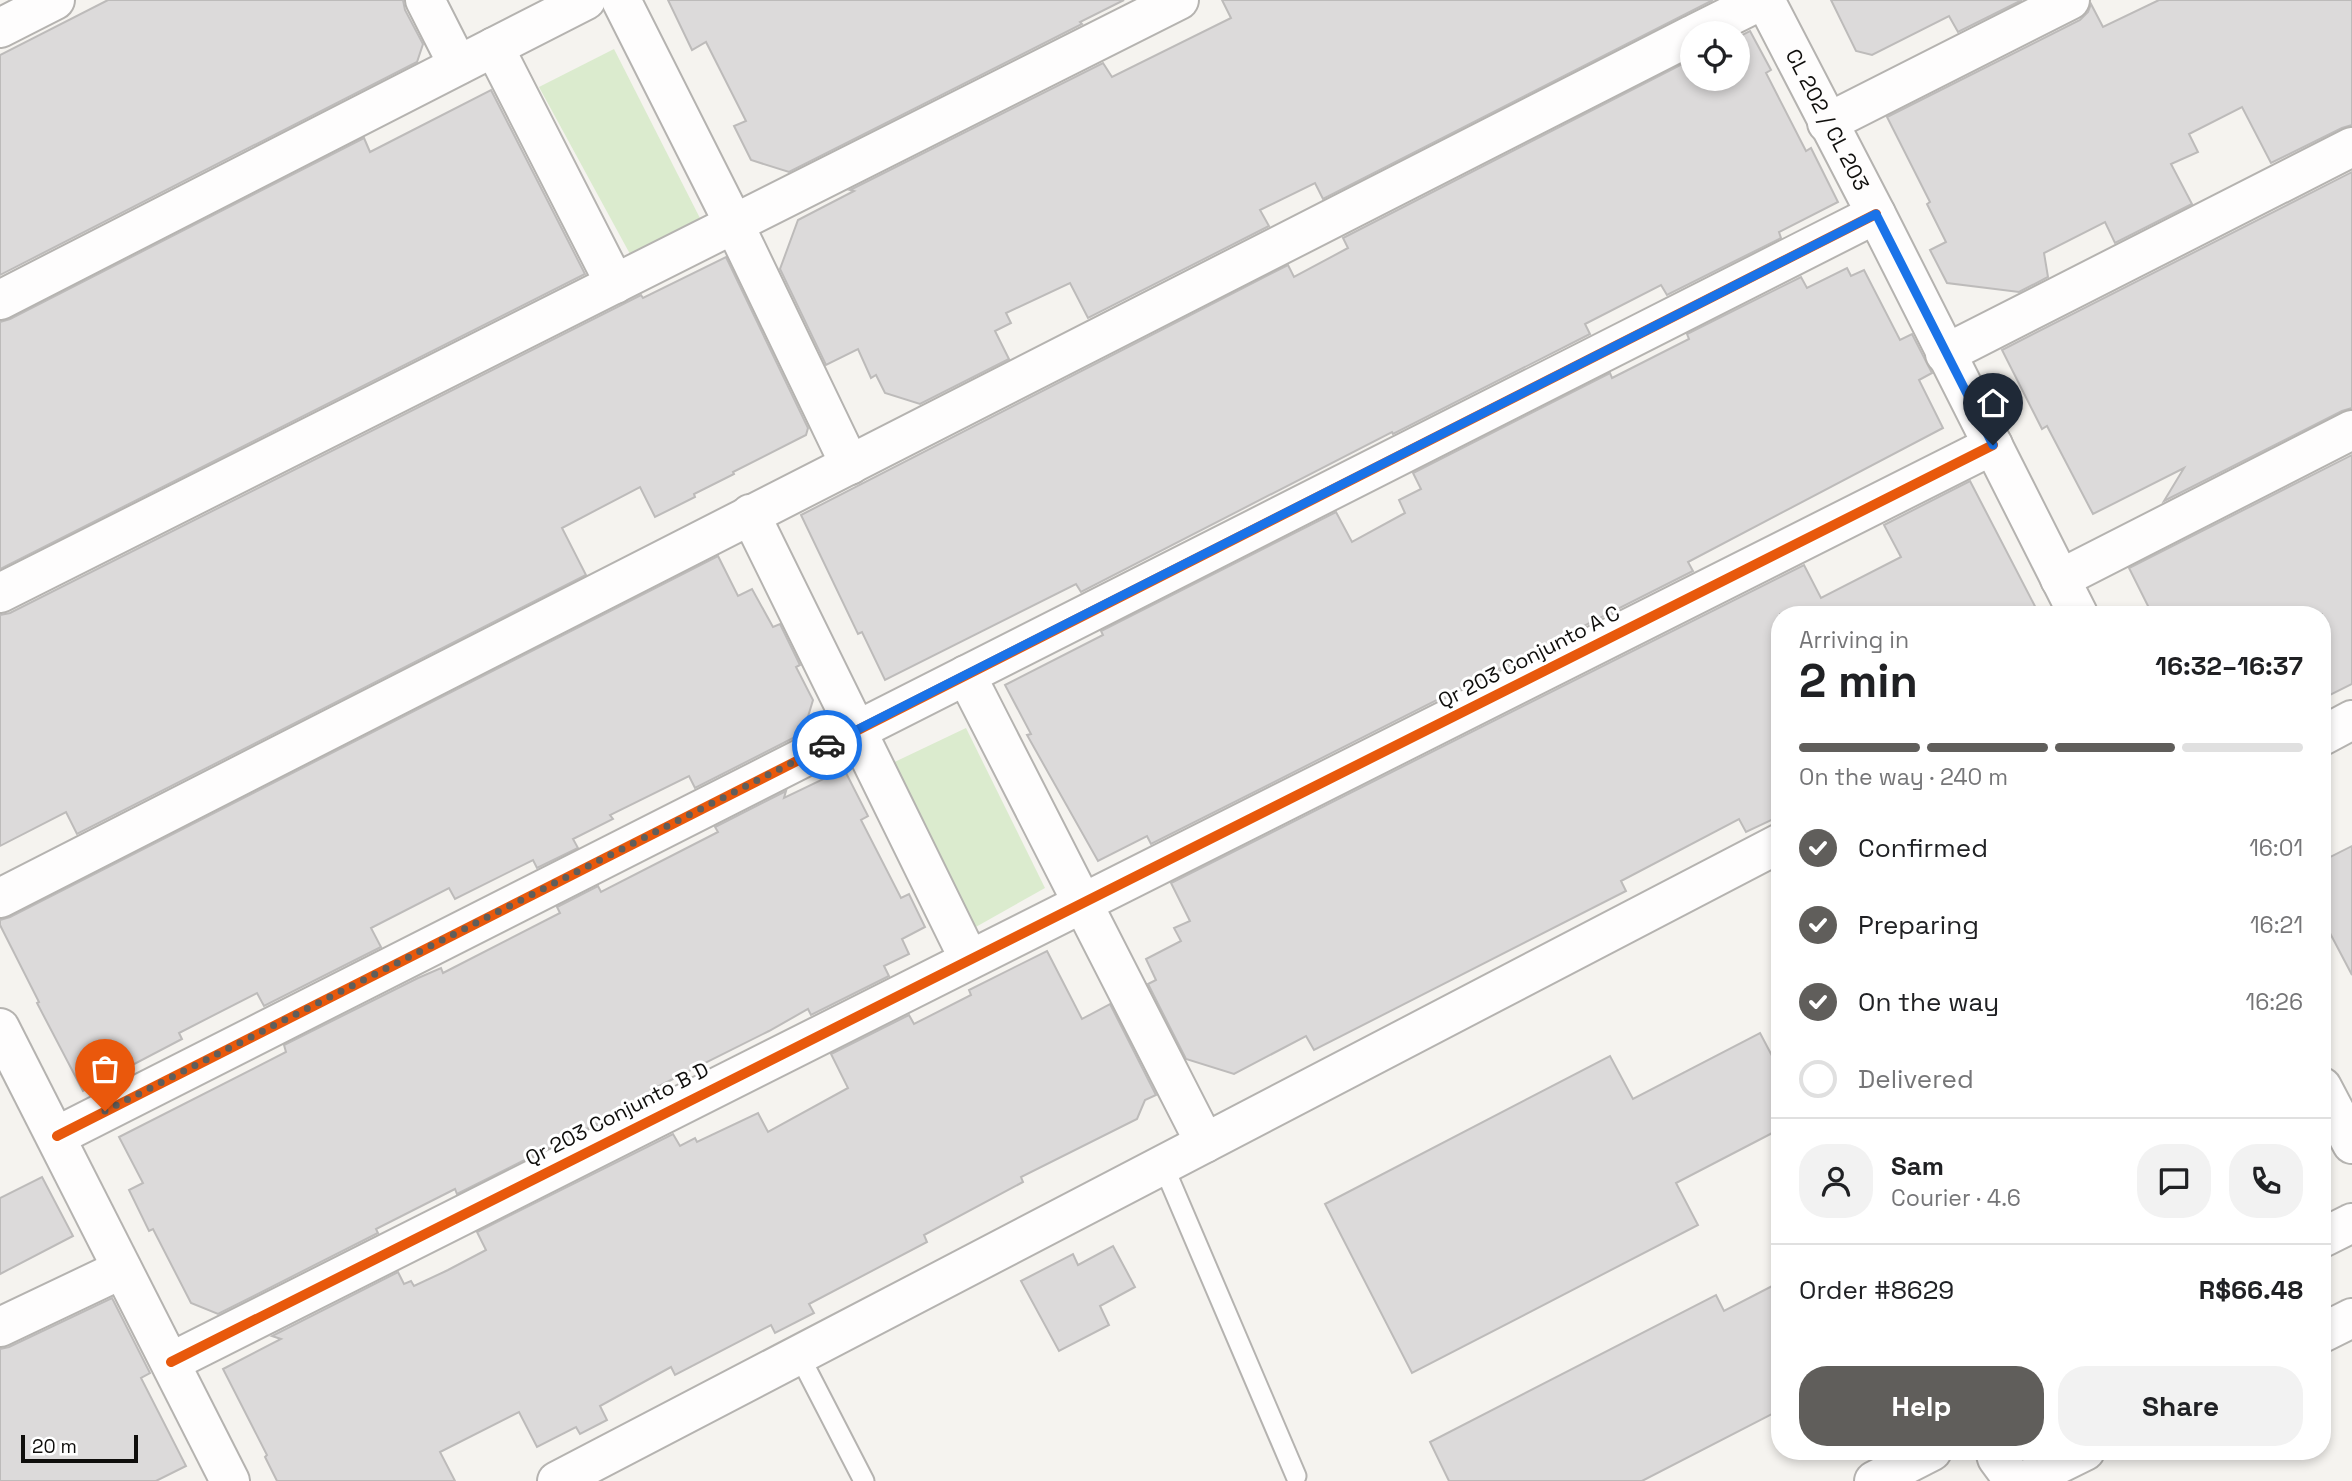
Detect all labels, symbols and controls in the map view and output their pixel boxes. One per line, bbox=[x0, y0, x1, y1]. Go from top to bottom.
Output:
map controls bbox=[1680, 21, 1750, 91]
button: locate bbox=[1680, 21, 1750, 91]
street label: CL 202 / CL 203 bbox=[1780, 44, 1875, 195]
pin bbox=[1963, 373, 2023, 445]
icon: home bbox=[1974, 384, 2012, 422]
street label: Qr 203 Conjunto A C bbox=[1433, 599, 1624, 714]
text: Arriving in bbox=[1799, 625, 1909, 655]
text: 16:32–16:37 bbox=[2155, 649, 2303, 683]
text: 2 min bbox=[1799, 652, 1918, 710]
courier bbox=[792, 710, 862, 780]
icon: car bbox=[808, 726, 846, 764]
text: On the way · 240 m bbox=[1799, 762, 2008, 792]
icon: check bbox=[1799, 829, 1837, 867]
text: Confirmed bbox=[1858, 831, 1988, 865]
text: 16:01 bbox=[2249, 833, 2303, 863]
icon: check bbox=[1799, 906, 1837, 944]
text: Preparing bbox=[1858, 908, 1979, 942]
text: 16:21 bbox=[2250, 910, 2303, 940]
icon: check bbox=[1799, 983, 1837, 1021]
text: On the way bbox=[1858, 985, 1999, 1019]
text: 16:26 bbox=[2246, 987, 2303, 1017]
pin bbox=[75, 1039, 135, 1111]
icon: bag bbox=[86, 1050, 124, 1088]
street label: Qr 203 Conjunto B D bbox=[520, 1056, 713, 1172]
text: Delivered bbox=[1858, 1062, 1974, 1096]
button: person bbox=[1799, 1144, 1873, 1218]
button: chat bbox=[2137, 1144, 2211, 1218]
button: phone bbox=[2229, 1144, 2303, 1218]
text: Sam bbox=[1891, 1149, 1944, 1183]
text: Courier · 4.6 bbox=[1891, 1183, 2021, 1213]
text: Order #8629 bbox=[1799, 1273, 1954, 1307]
text: R$66.48 bbox=[2199, 1273, 2303, 1307]
button: Help bbox=[1799, 1366, 2044, 1446]
button: Share bbox=[2058, 1366, 2303, 1446]
scale bar bbox=[21, 1432, 138, 1464]
text: 20 m bbox=[32, 1434, 77, 1459]

